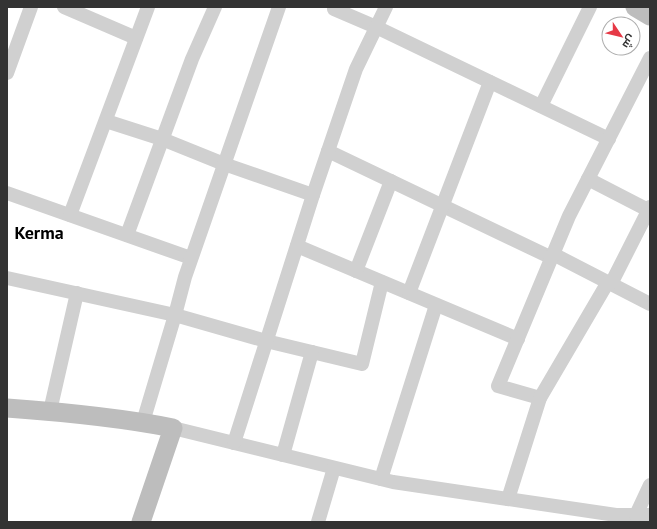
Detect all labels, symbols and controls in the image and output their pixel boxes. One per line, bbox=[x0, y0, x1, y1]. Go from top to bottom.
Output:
north arrow bbox=[601, 16, 641, 56]
text: ش bbox=[619, 32, 639, 52]
district label: Kerma bbox=[14, 221, 64, 244]

